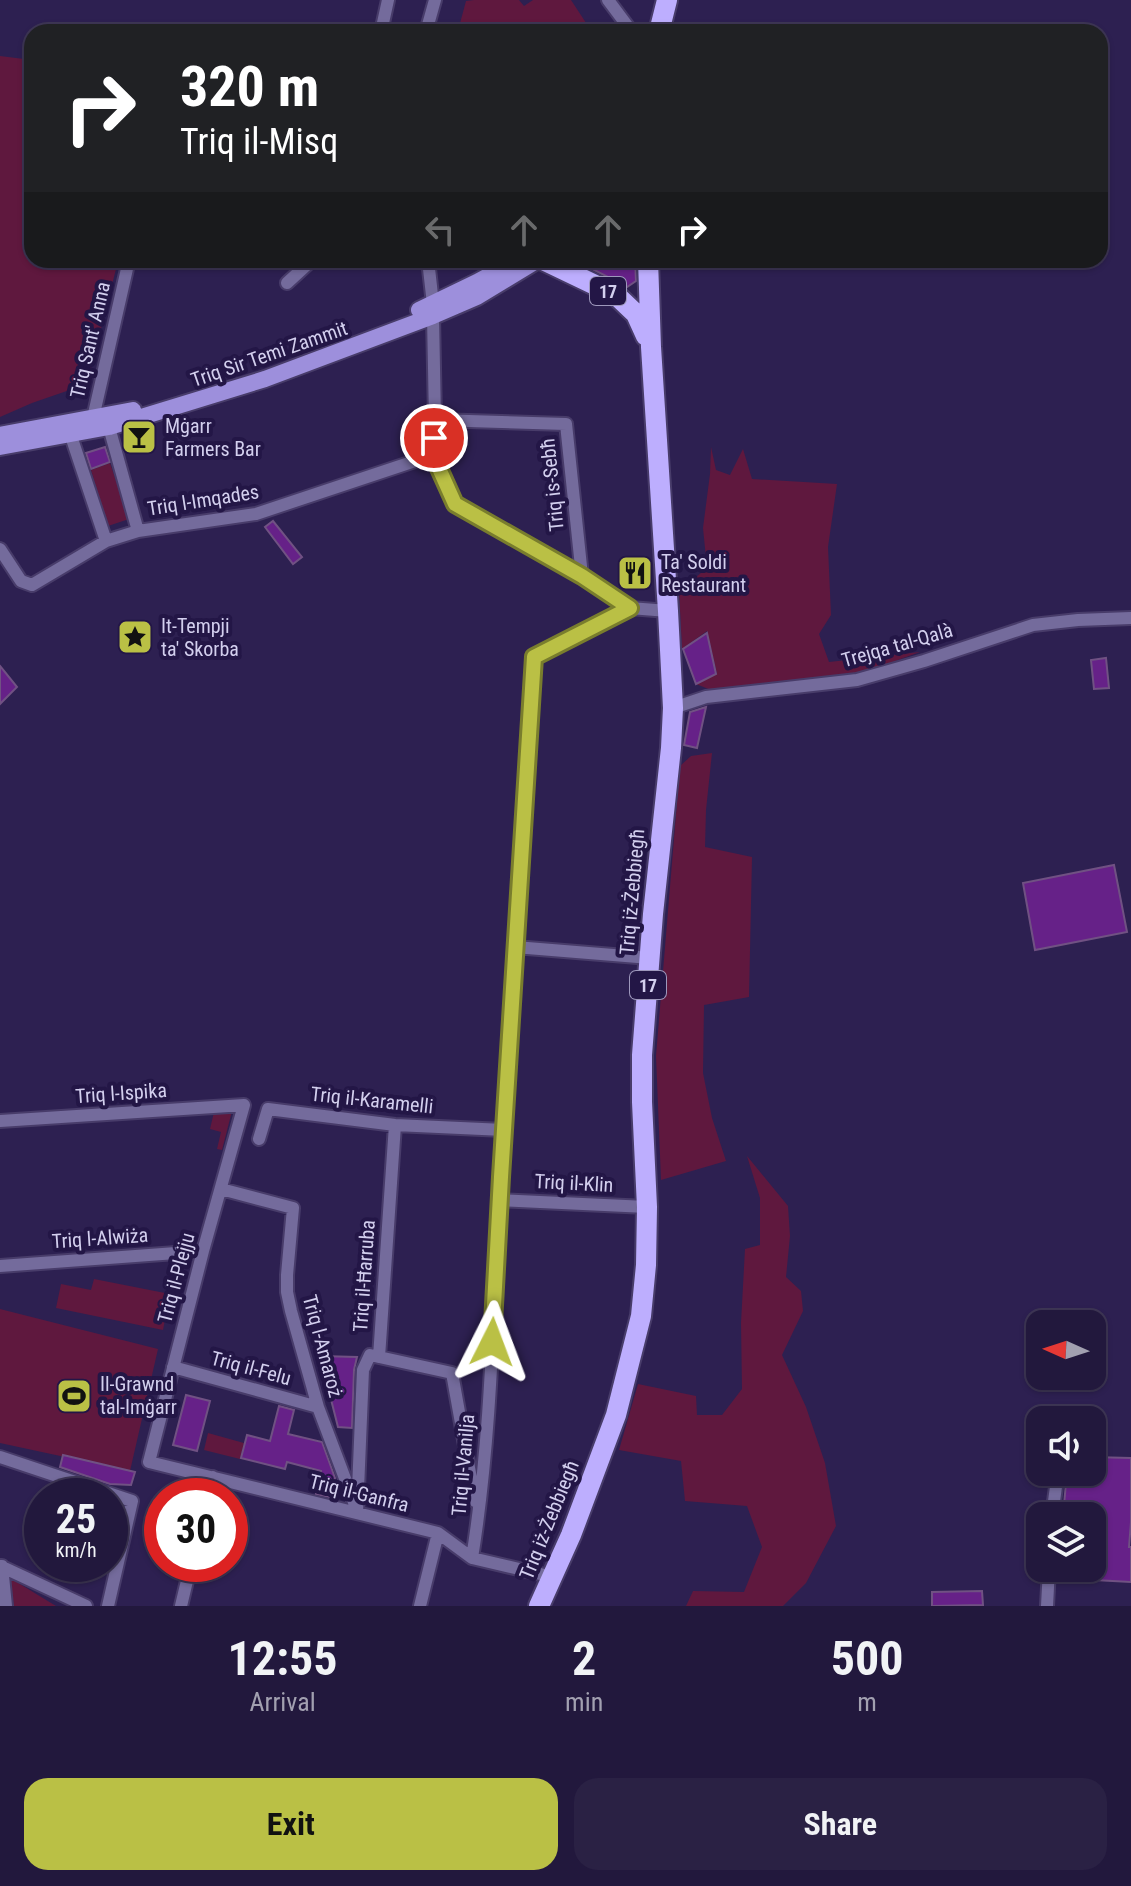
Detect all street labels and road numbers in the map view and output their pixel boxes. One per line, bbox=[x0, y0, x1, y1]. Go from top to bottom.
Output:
road number: 17 bbox=[590, 277, 626, 305]
street label: Triq Sant' Anna bbox=[65, 279, 115, 401]
street label: Triq Sir Temi Zammit bbox=[188, 316, 350, 392]
street label: Triq is-Sebħ bbox=[535, 437, 569, 533]
street label: Triq l-Imqades bbox=[146, 479, 260, 521]
street label: Trejqa tal-Qalà bbox=[839, 618, 955, 672]
street label: Triq iż-Żebbiegħ bbox=[615, 828, 649, 956]
road number: 17 bbox=[630, 971, 666, 999]
street label: Triq l-Ispika bbox=[74, 1078, 168, 1108]
street label: Triq il-Karamelli bbox=[310, 1082, 434, 1118]
street label: Triq il-Klin bbox=[534, 1169, 614, 1197]
street label: Triq il-Ħarruba bbox=[348, 1219, 380, 1333]
street label: Triq l-Alwiża bbox=[51, 1223, 149, 1253]
street label: Triq il-Plejju bbox=[152, 1230, 200, 1326]
street label: Triq l-Amaroż bbox=[298, 1292, 348, 1400]
street label: Triq il-Felu bbox=[208, 1346, 294, 1390]
street label: Triq il-Vanilja bbox=[447, 1413, 479, 1517]
street label: Triq iż-Żebbiegħ bbox=[514, 1457, 584, 1583]
street label: Triq il-Ganfra bbox=[307, 1469, 411, 1517]

